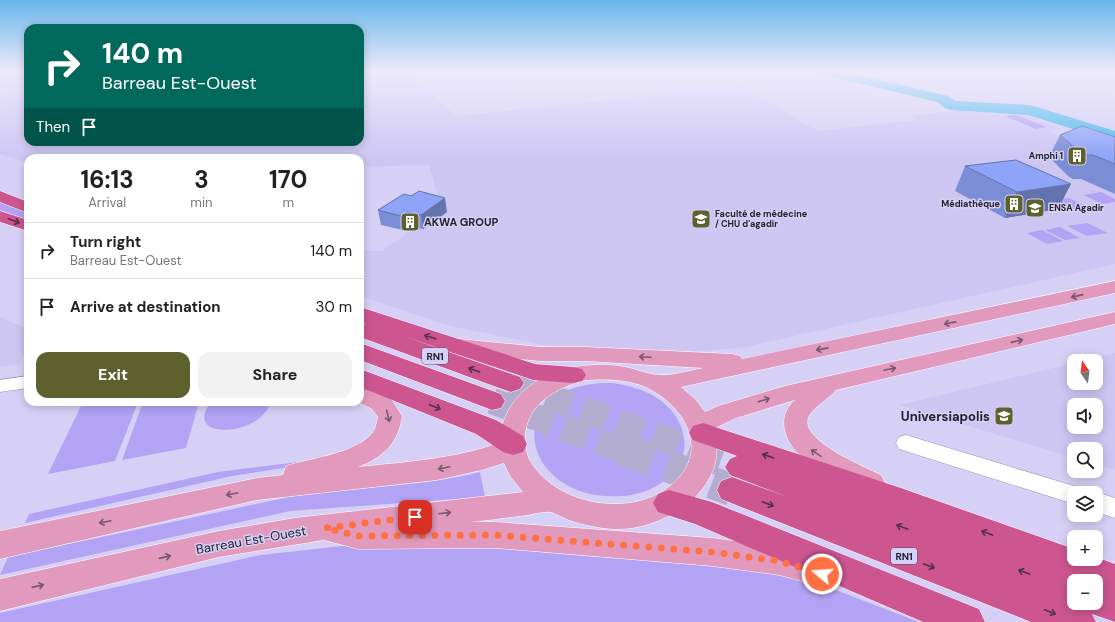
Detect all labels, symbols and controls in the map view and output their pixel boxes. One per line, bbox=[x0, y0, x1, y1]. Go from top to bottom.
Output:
text: 140 m bbox=[102, 35, 183, 72]
icon: right bbox=[36, 40, 88, 92]
text: Barreau Est-Ouest bbox=[102, 71, 257, 95]
icon: arrive bbox=[78, 116, 100, 138]
text: Then bbox=[36, 117, 70, 137]
building icon: Amphi 1 bbox=[1066, 145, 1088, 167]
place label: Amphi 1 bbox=[1029, 150, 1063, 162]
text: 16:13 bbox=[81, 164, 134, 195]
text: 3 bbox=[194, 164, 209, 195]
text: 170 bbox=[269, 164, 307, 195]
building icon: Médiathèque bbox=[1003, 193, 1025, 215]
text: Arrival bbox=[88, 194, 126, 211]
text: min bbox=[190, 194, 213, 211]
text: m bbox=[282, 194, 294, 211]
school or university icon: ENSA Agadir bbox=[1024, 197, 1046, 219]
place label: Médiathèque bbox=[941, 198, 1001, 210]
place label: ENSA Agadir bbox=[1049, 202, 1104, 214]
school or university icon: Faculté de médecine / CHU d'agadir bbox=[690, 208, 712, 230]
place label: Faculté de médecine / CHU d'agadir bbox=[715, 208, 808, 230]
building icon: AKWA GROUP bbox=[399, 211, 421, 233]
place label: AKWA GROUP bbox=[424, 215, 498, 229]
one-way arrow bbox=[8, 218, 20, 225]
text: Turn right bbox=[70, 232, 141, 252]
icon: right bbox=[36, 240, 58, 262]
text: 140 m bbox=[311, 241, 352, 261]
text: Barreau Est-Ouest bbox=[70, 252, 182, 269]
one-way arrow bbox=[1071, 293, 1084, 301]
icon: arrive bbox=[36, 296, 58, 318]
text: Arrive at destination bbox=[70, 297, 221, 317]
text: 30 m bbox=[316, 297, 352, 317]
one-way arrow bbox=[944, 320, 957, 328]
one-way arrow bbox=[424, 332, 436, 340]
one-way arrow bbox=[1011, 336, 1024, 344]
one-way arrow bbox=[816, 345, 829, 353]
road number: RN1 bbox=[422, 348, 448, 364]
button: Exit bbox=[36, 352, 190, 398]
button: Share bbox=[198, 352, 352, 398]
one-way arrow bbox=[639, 353, 652, 361]
north arrow bbox=[1067, 354, 1103, 390]
map controls bbox=[1067, 354, 1103, 610]
one-way arrow bbox=[884, 365, 897, 373]
one-way arrow bbox=[468, 366, 480, 374]
one-way arrow bbox=[758, 396, 770, 404]
button: sound bbox=[1067, 398, 1103, 434]
one-way arrow bbox=[429, 404, 441, 412]
school or university icon: Universiapolis bbox=[993, 405, 1015, 427]
place label: Universiapolis bbox=[901, 408, 990, 425]
one-way arrow bbox=[385, 410, 393, 423]
button: search bbox=[1067, 442, 1103, 478]
one-way arrow bbox=[810, 449, 821, 457]
one-way arrow bbox=[762, 452, 775, 459]
one-way arrow bbox=[438, 464, 451, 472]
button: layers bbox=[1067, 486, 1103, 522]
one-way arrow bbox=[226, 491, 239, 499]
pin bbox=[398, 500, 432, 534]
one-way arrow bbox=[762, 501, 774, 509]
icon: arrive bbox=[404, 506, 426, 528]
one-way arrow bbox=[438, 509, 451, 517]
one-way arrow bbox=[99, 519, 112, 527]
street label: Barreau Est-Ouest bbox=[195, 522, 307, 558]
one-way arrow bbox=[897, 522, 909, 530]
one-way arrow bbox=[981, 528, 993, 536]
button: + bbox=[1067, 530, 1103, 566]
road number: RN1 bbox=[891, 548, 917, 564]
one-way arrow bbox=[158, 553, 171, 560]
position arrow bbox=[801, 553, 843, 595]
one-way arrow bbox=[922, 562, 934, 570]
one-way arrow bbox=[1019, 567, 1031, 575]
button: − bbox=[1067, 574, 1103, 610]
one-way arrow bbox=[31, 582, 44, 590]
one-way arrow bbox=[1044, 608, 1056, 616]

